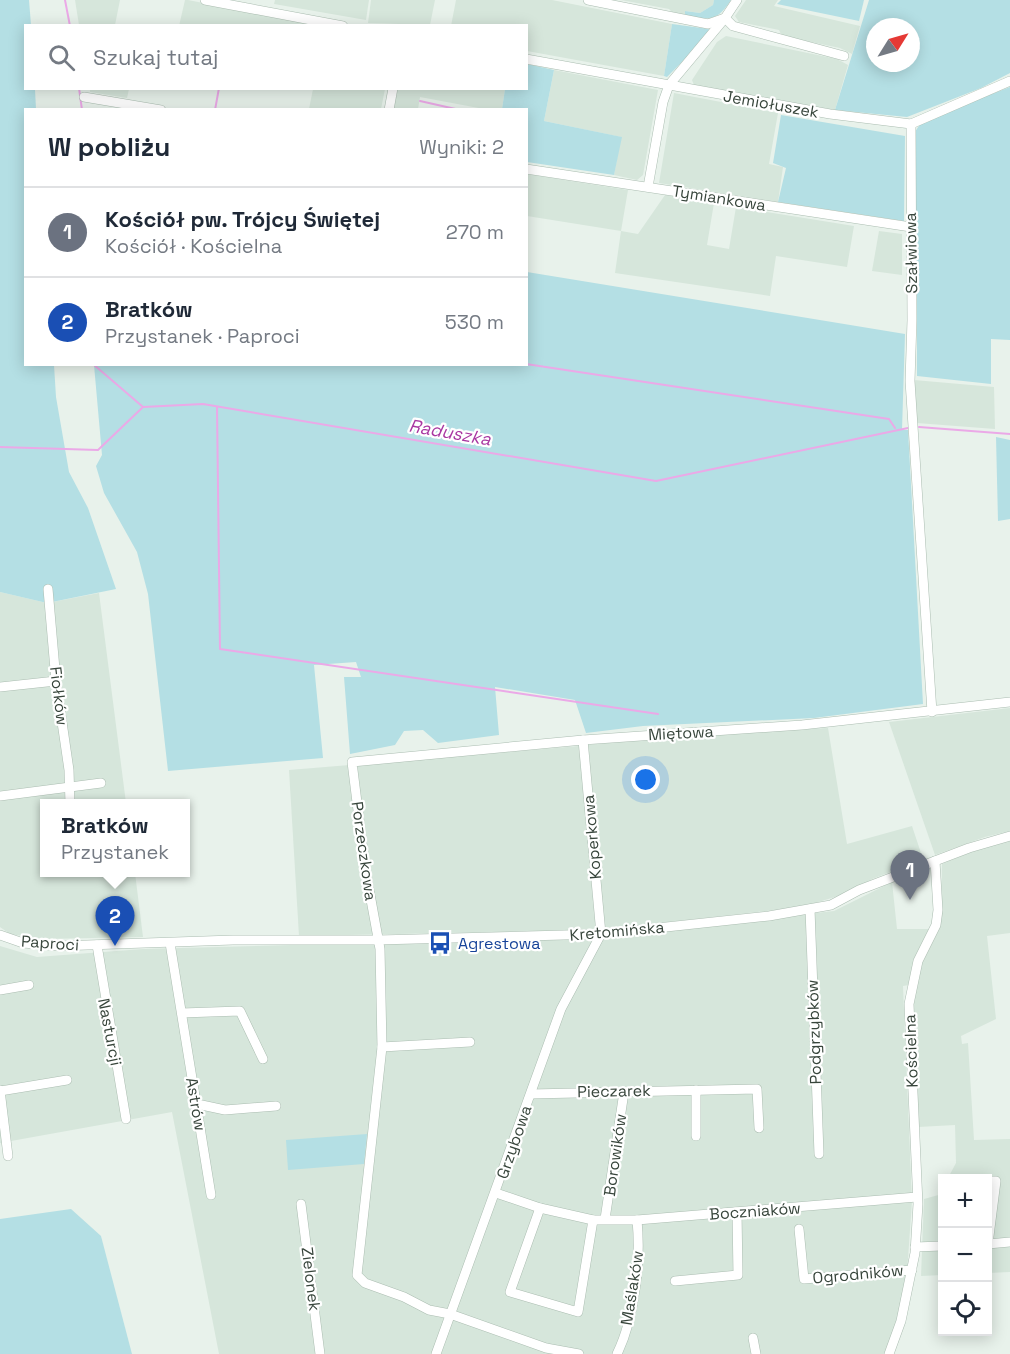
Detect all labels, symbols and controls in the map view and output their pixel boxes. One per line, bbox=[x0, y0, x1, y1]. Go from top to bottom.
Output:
north arrow bbox=[866, 18, 920, 72]
search box bbox=[24, 24, 528, 90]
icon: search bbox=[45, 41, 78, 74]
text: Szukaj tutaj bbox=[93, 43, 218, 71]
street label: Jemiołuszek bbox=[722, 85, 821, 123]
text: W pobliżu bbox=[48, 130, 170, 164]
text: Wyniki: 2 bbox=[419, 134, 504, 160]
street label: Tymiankowa bbox=[671, 180, 767, 216]
text: Kościół pw. Trójcy Świętej bbox=[105, 205, 380, 233]
street label: Szałwiowa bbox=[900, 212, 922, 294]
text: 1 bbox=[63, 219, 72, 245]
text: 270 m bbox=[446, 219, 504, 245]
text: Kościół · Kościelna bbox=[105, 233, 282, 259]
text: Bratków bbox=[105, 295, 192, 323]
text: 2 bbox=[62, 309, 73, 335]
text: 530 m bbox=[445, 309, 504, 335]
text: Przystanek · Paproci bbox=[105, 323, 300, 349]
water label: Raduszka bbox=[407, 413, 493, 451]
street label: Fiołków bbox=[45, 665, 73, 727]
street label: Miętowa bbox=[648, 721, 714, 745]
your location bbox=[631, 765, 660, 794]
street label: Koperkowa bbox=[578, 794, 606, 880]
popup bbox=[40, 799, 190, 877]
street label: Porzeczkowa bbox=[347, 800, 381, 902]
text: Bratków bbox=[61, 811, 148, 839]
text: Przystanek bbox=[61, 839, 169, 865]
pin: 1 bbox=[890, 850, 930, 900]
pin: 2 bbox=[96, 896, 134, 946]
street label: Kretomińska bbox=[569, 916, 665, 946]
bus stop icon: Agrestowa bbox=[427, 930, 453, 956]
street label: Paproci bbox=[20, 931, 80, 955]
place label: Agrestowa bbox=[458, 933, 541, 954]
street label: Podgrzybków bbox=[802, 979, 826, 1085]
street label: Nasturcji bbox=[93, 996, 127, 1068]
street label: Kościelna bbox=[899, 1014, 923, 1088]
street label: Astrów bbox=[181, 1076, 211, 1132]
street label: Pieczarek bbox=[577, 1080, 651, 1102]
street label: Grzybowa bbox=[492, 1102, 536, 1182]
street label: Borowików bbox=[599, 1112, 631, 1198]
map controls bbox=[938, 1174, 992, 1336]
button: + bbox=[938, 1174, 992, 1228]
street label: Boczniaków bbox=[709, 1197, 801, 1225]
button: − bbox=[938, 1228, 992, 1282]
street label: Zielonek bbox=[297, 1246, 325, 1313]
street label: Maślaków bbox=[616, 1249, 648, 1327]
street label: Ogrodników bbox=[812, 1260, 904, 1288]
button: locate bbox=[938, 1282, 992, 1336]

